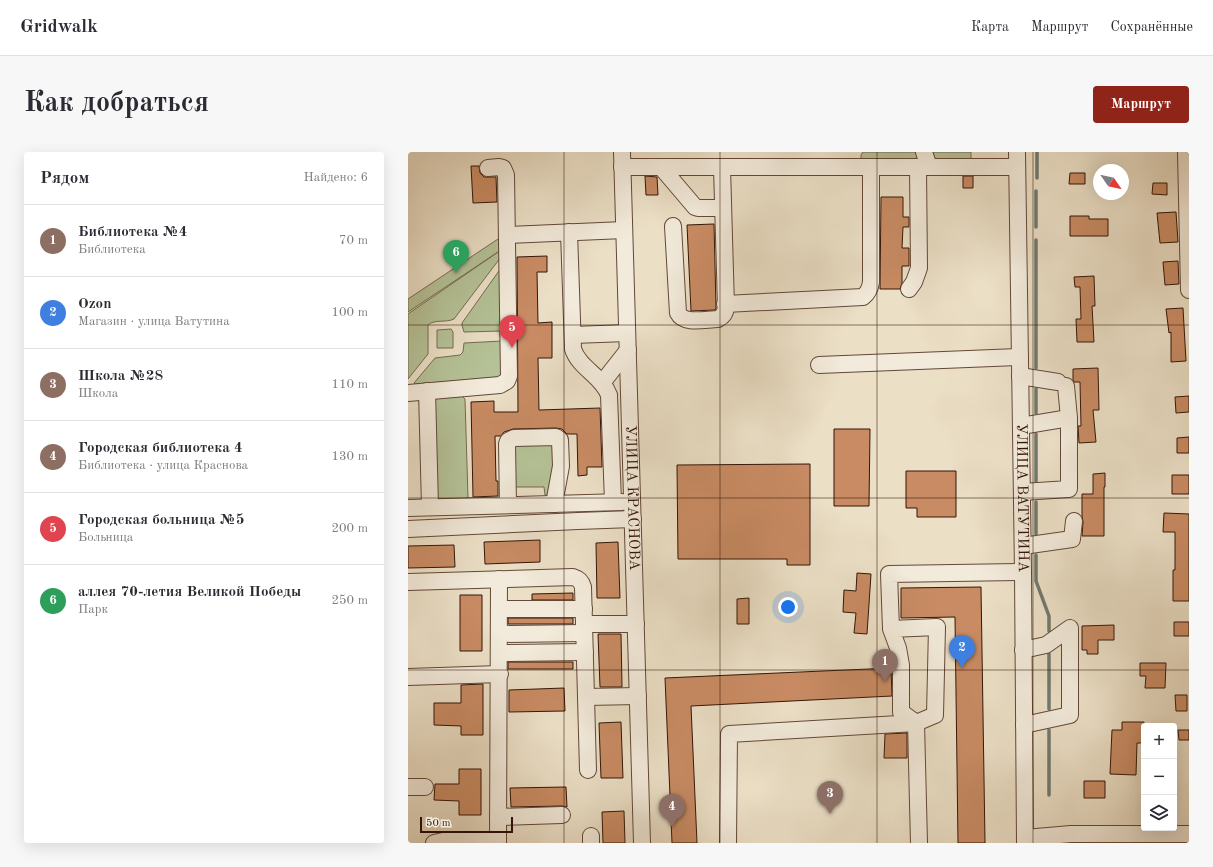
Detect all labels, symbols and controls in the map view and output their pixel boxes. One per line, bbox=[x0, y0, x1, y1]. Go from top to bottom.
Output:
text: Gridwalk bbox=[20, 18, 98, 37]
text: Карта bbox=[971, 20, 1009, 34]
text: Маршрут bbox=[1031, 20, 1088, 34]
text: Сохранённые bbox=[1110, 20, 1193, 34]
button: Маршрут bbox=[1093, 86, 1189, 123]
text: Как добраться bbox=[24, 90, 209, 118]
north arrow bbox=[1093, 164, 1129, 200]
text: Рядом bbox=[40, 170, 89, 187]
text: Найдено: 6 bbox=[304, 171, 368, 184]
text: Библиотека №4 bbox=[78, 225, 188, 240]
text: 1 bbox=[49, 234, 57, 247]
text: 70 m bbox=[339, 234, 368, 247]
pin: 6 bbox=[443, 240, 469, 273]
text: Библиотека bbox=[78, 243, 146, 256]
text: Ozon bbox=[78, 297, 111, 312]
text: 2 bbox=[49, 306, 57, 319]
text: 100 m bbox=[331, 306, 368, 319]
text: Магазин · улица Ватутина bbox=[78, 315, 230, 328]
pin: 5 bbox=[499, 315, 525, 348]
text: Школа №28 bbox=[78, 369, 163, 384]
text: 3 bbox=[49, 378, 57, 391]
text: 110 m bbox=[331, 378, 368, 391]
text: Школа bbox=[78, 387, 118, 400]
street label: УЛИЦА ВАТУТИНА bbox=[1013, 423, 1031, 573]
street label: УЛИЦА КРАСНОВА bbox=[622, 425, 642, 571]
text: Городская библиотека 4 bbox=[78, 441, 243, 456]
text: 4 bbox=[49, 450, 57, 463]
text: 130 m bbox=[331, 450, 368, 463]
text: Библиотека · улица Краснова bbox=[78, 459, 248, 472]
text: Городская больница №5 bbox=[78, 513, 245, 528]
text: 5 bbox=[49, 522, 57, 535]
text: 200 m bbox=[331, 522, 368, 535]
text: Больница bbox=[78, 531, 133, 544]
text: аллея 70-летия Великой Победы bbox=[78, 585, 301, 600]
text: 6 bbox=[49, 594, 57, 607]
text: 250 m bbox=[331, 594, 368, 607]
your location bbox=[778, 597, 798, 617]
text: Парк bbox=[78, 603, 108, 616]
pin: 2 bbox=[949, 635, 975, 668]
pin: 1 bbox=[872, 649, 898, 682]
map controls bbox=[1141, 723, 1177, 831]
button: + bbox=[1141, 723, 1177, 759]
button: − bbox=[1141, 759, 1177, 795]
pin: 3 bbox=[817, 781, 843, 814]
pin: 4 bbox=[659, 794, 685, 827]
button: layers bbox=[1141, 795, 1177, 831]
scale bar bbox=[420, 815, 513, 834]
text: 50 m bbox=[426, 818, 451, 829]

